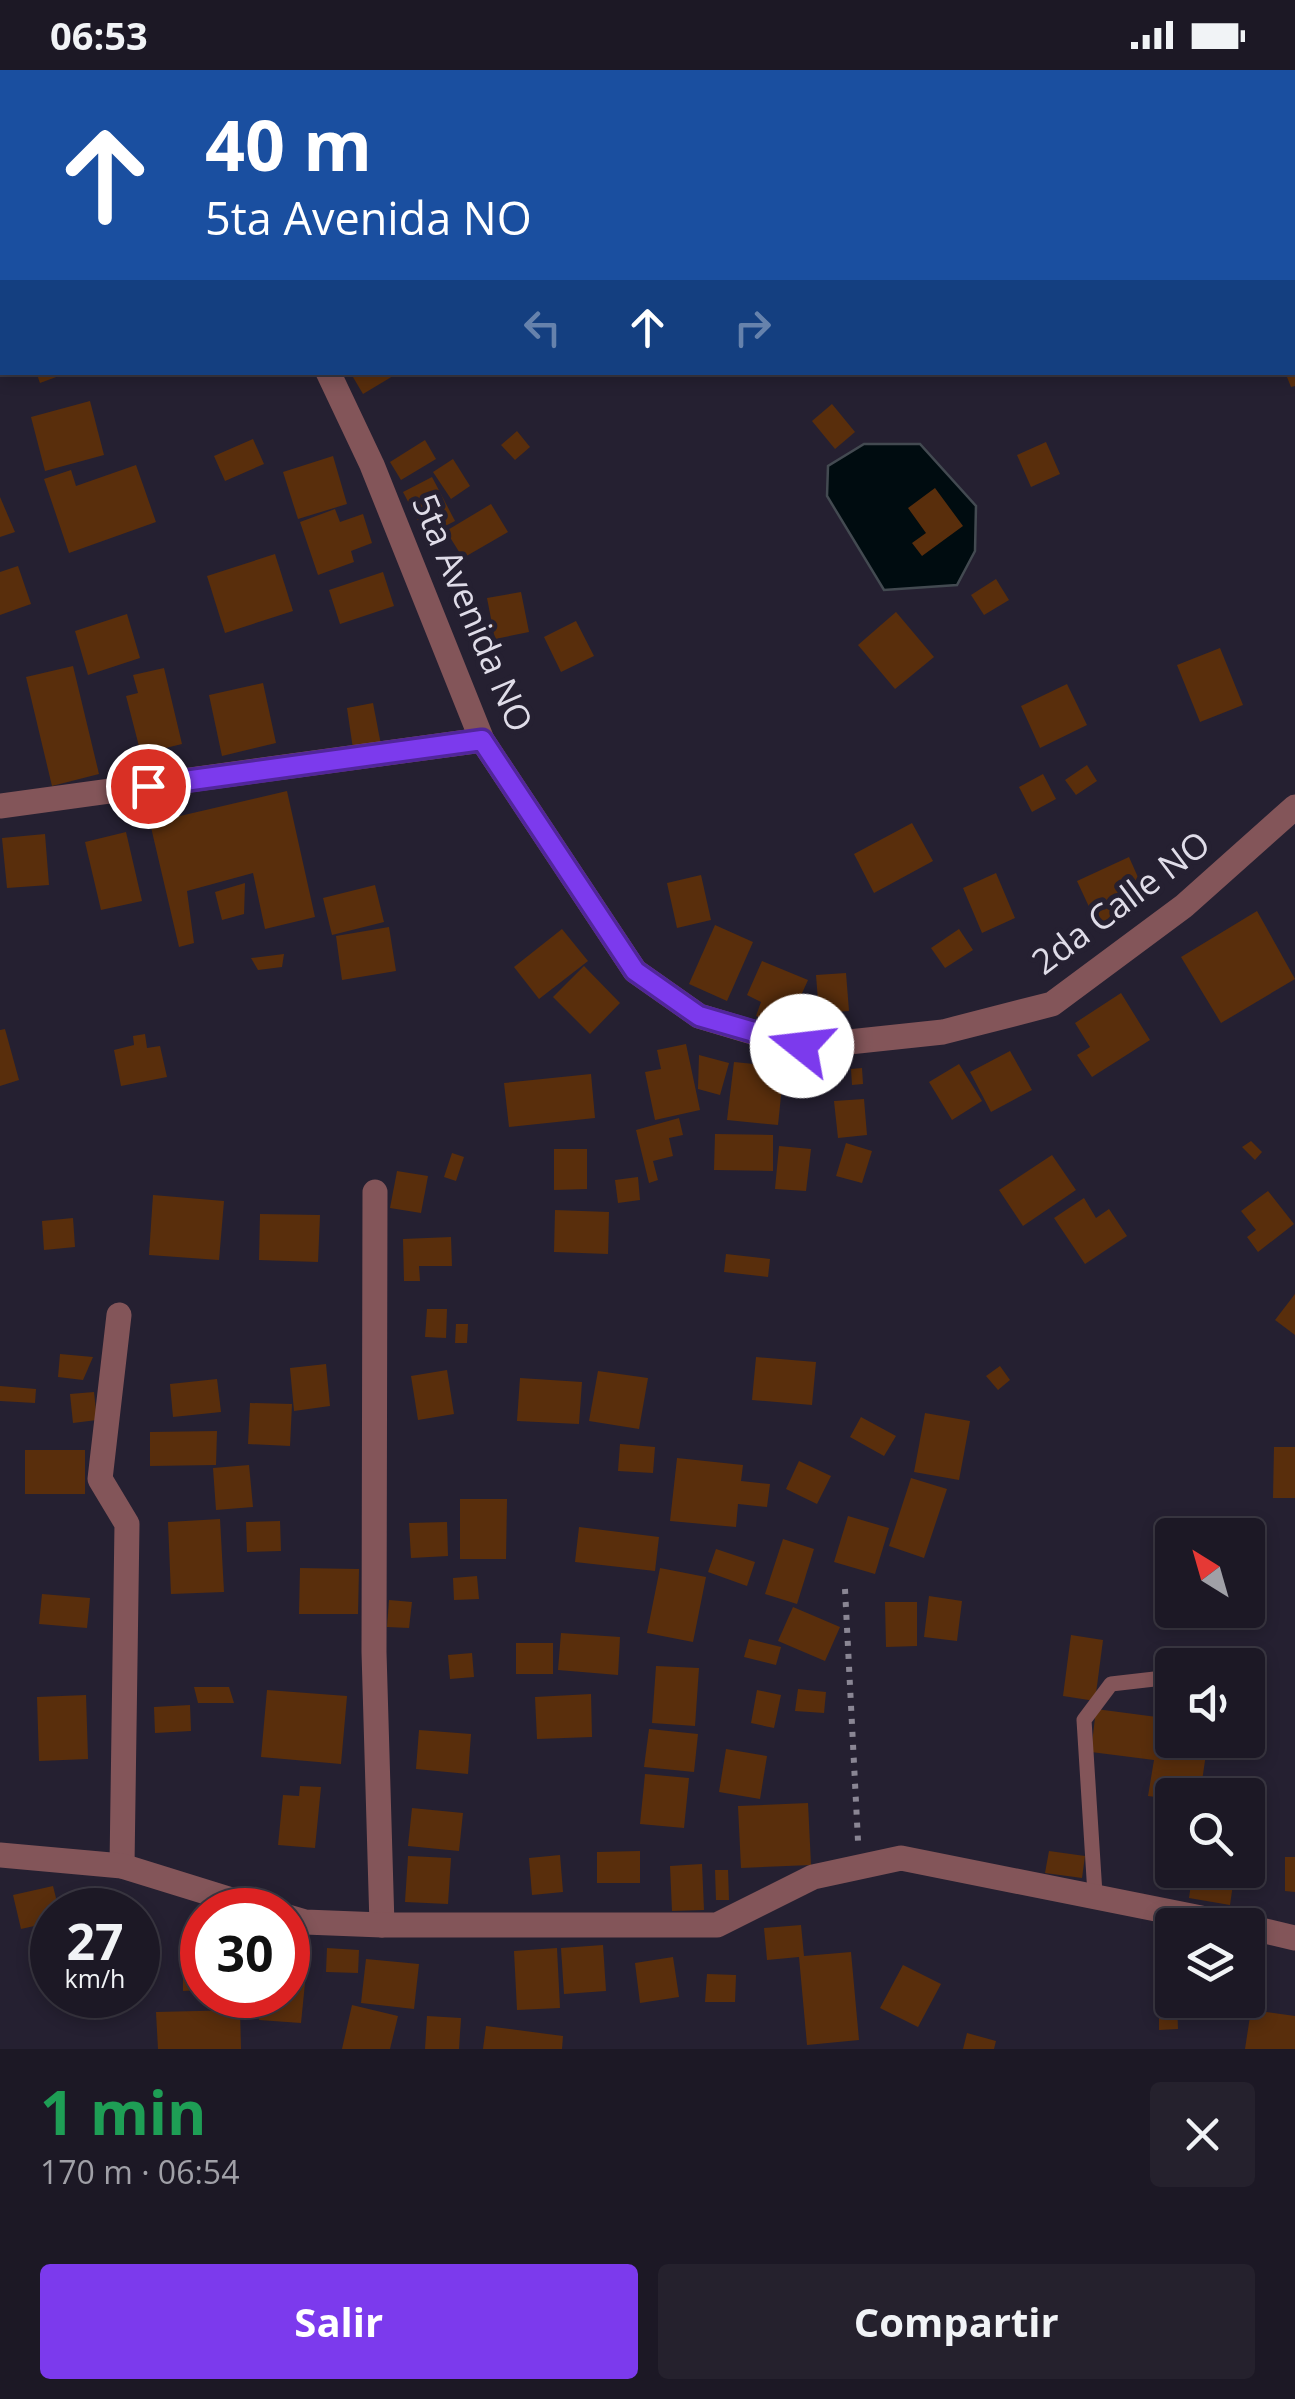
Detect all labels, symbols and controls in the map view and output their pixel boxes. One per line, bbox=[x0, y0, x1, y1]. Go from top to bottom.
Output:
text: 06:53 bbox=[50, 9, 148, 61]
text: 40 m bbox=[205, 96, 372, 192]
icon: ahead bbox=[40, 110, 170, 240]
text: 5ta Avenida NO bbox=[205, 187, 532, 248]
icon: left bbox=[515, 300, 570, 355]
icon: ahead bbox=[620, 300, 675, 355]
icon: right bbox=[725, 300, 780, 355]
street label: 5ta Avenida NO bbox=[402, 486, 545, 739]
pin bbox=[106, 744, 191, 829]
icon: arrive bbox=[121, 759, 176, 814]
street label: 2da Calle NO bbox=[1022, 819, 1219, 984]
position arrow bbox=[750, 994, 854, 1098]
north arrow bbox=[1155, 1518, 1265, 1628]
map controls bbox=[1155, 1518, 1265, 2018]
button: sound bbox=[1155, 1648, 1265, 1758]
button: search bbox=[1155, 1778, 1265, 1888]
speed limit sign: 30 bbox=[180, 1888, 310, 2018]
text: 27 bbox=[66, 1907, 124, 1975]
button: layers bbox=[1155, 1908, 1265, 2018]
text: km/h bbox=[65, 1961, 125, 1995]
text: 1 min bbox=[40, 2071, 207, 2153]
button: close bbox=[1150, 2082, 1255, 2187]
text: 170 m · 06:54 bbox=[40, 2150, 239, 2193]
button: Salir bbox=[40, 2264, 638, 2379]
button: Compartir bbox=[658, 2264, 1255, 2379]

